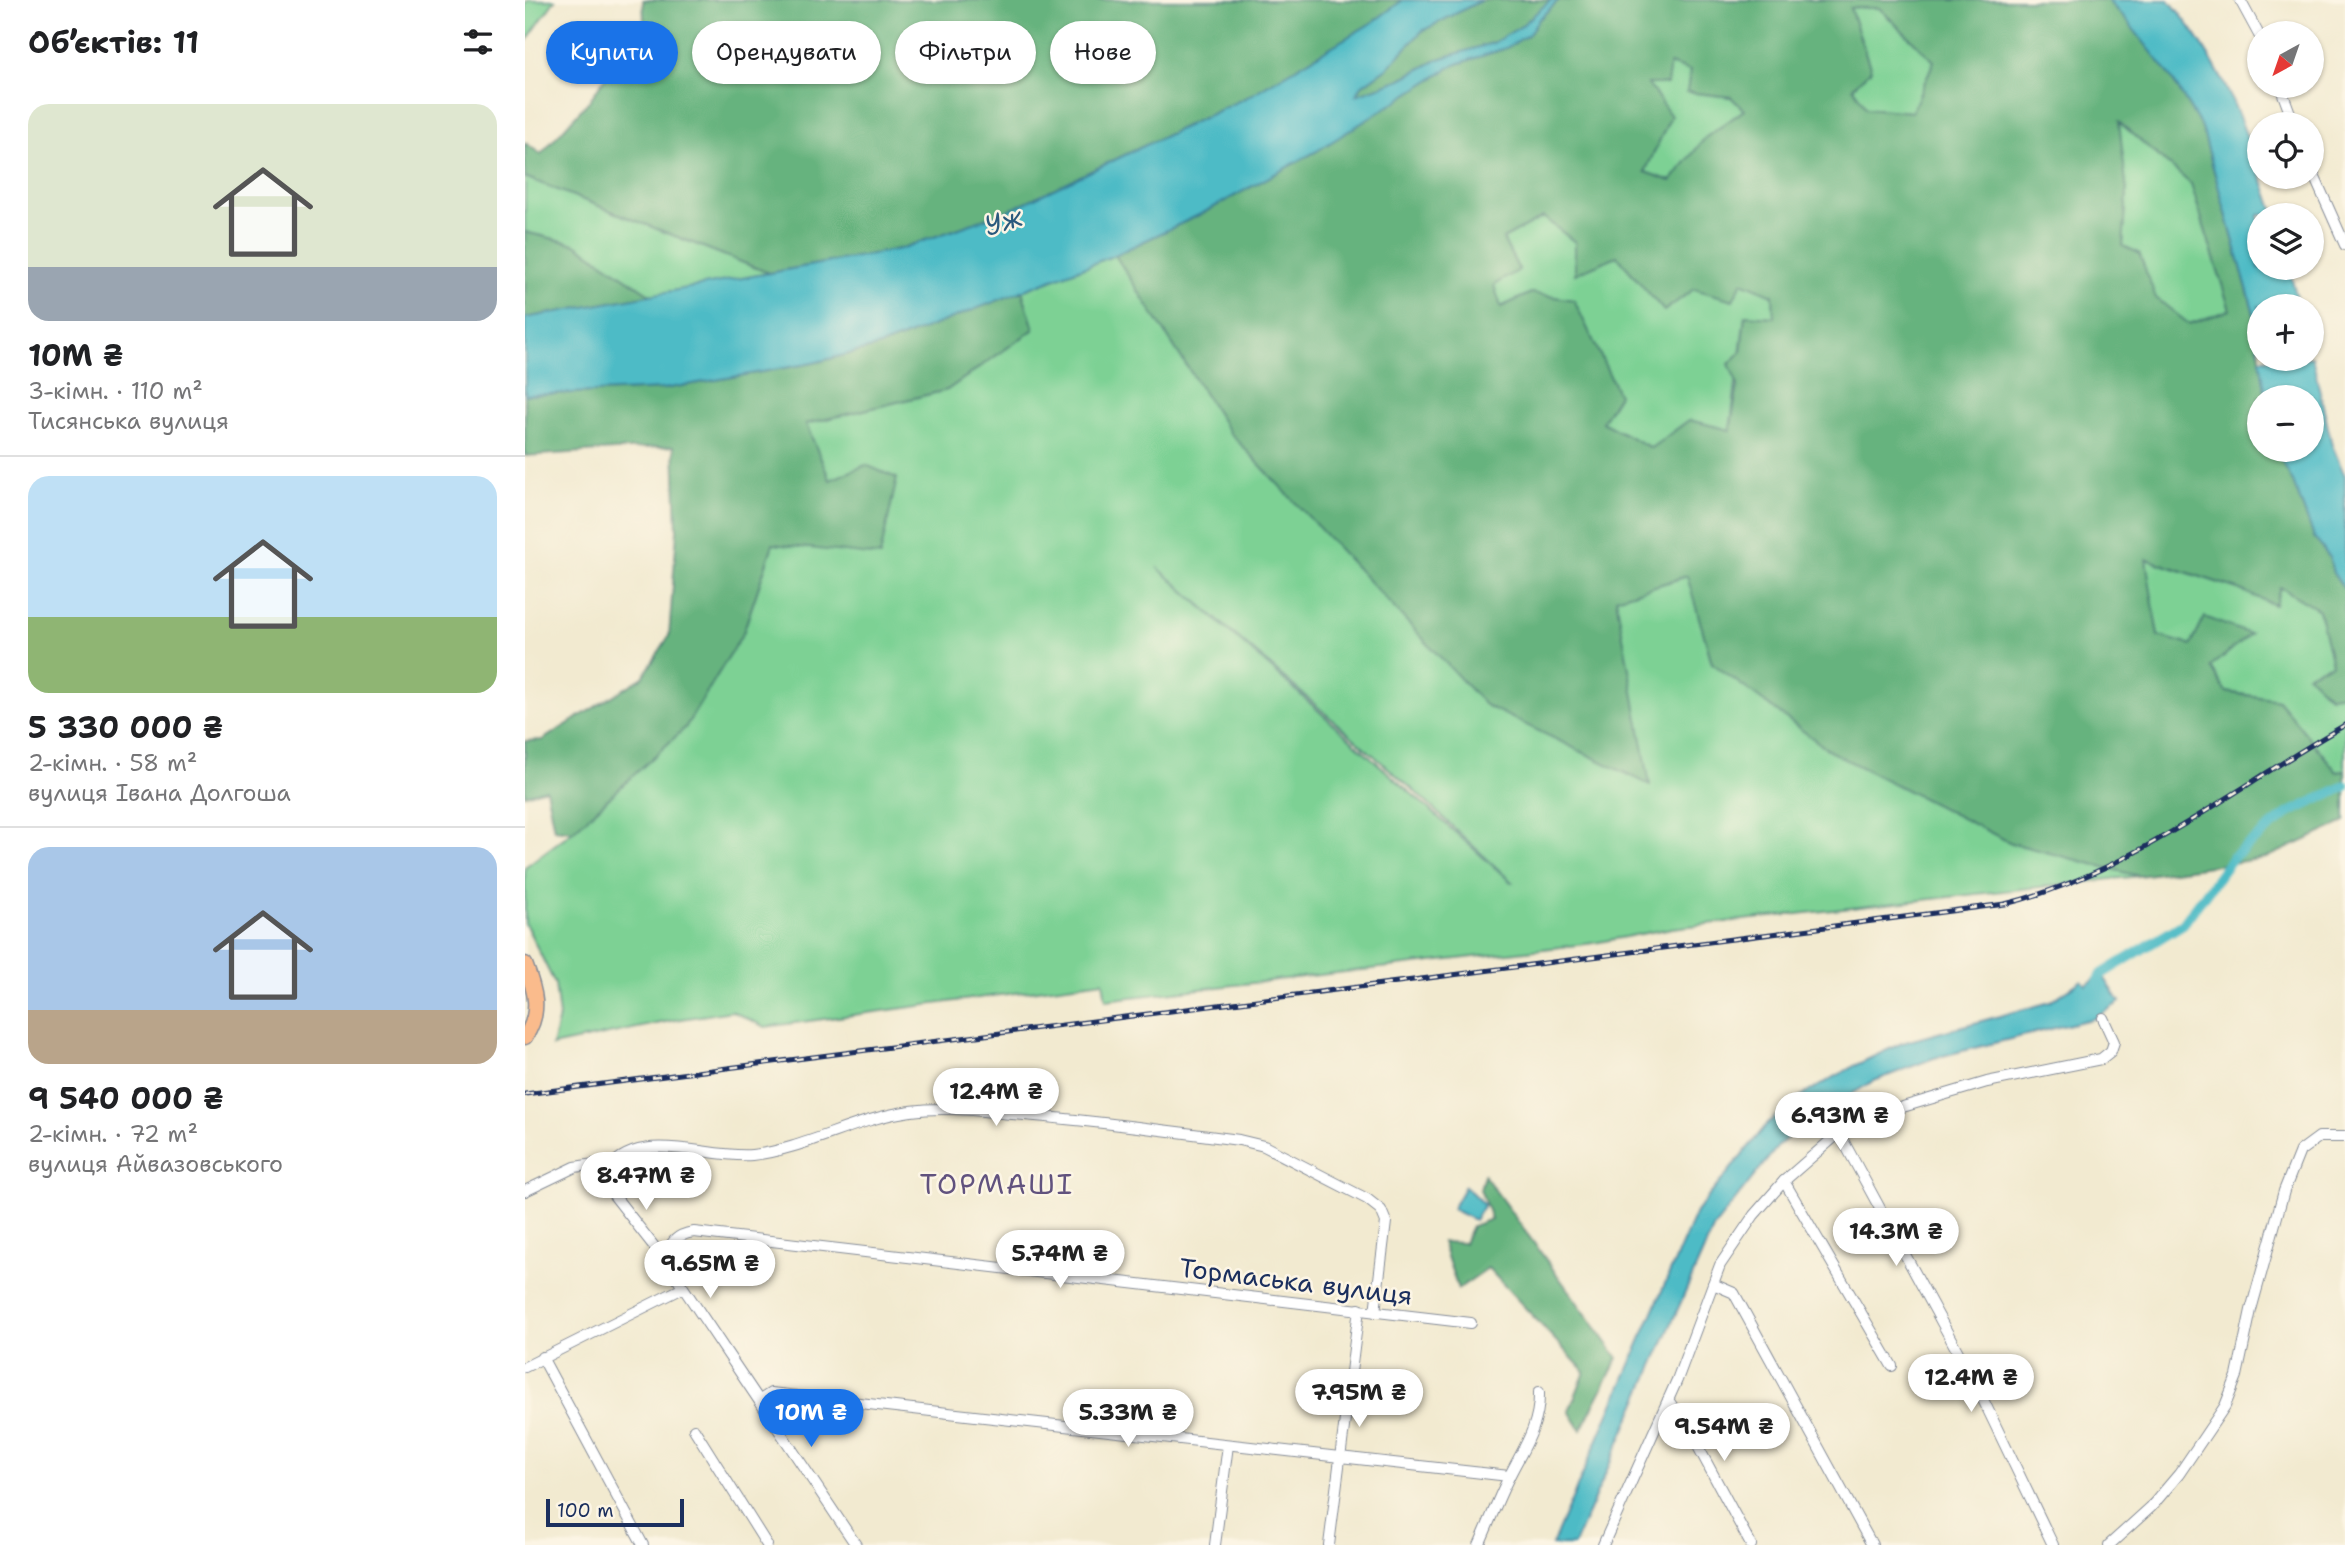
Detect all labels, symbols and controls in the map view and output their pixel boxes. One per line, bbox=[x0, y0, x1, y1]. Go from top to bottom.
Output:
chip: Купити bbox=[546, 21, 678, 84]
chip: Орендувати bbox=[692, 21, 881, 84]
chip: Фільтри bbox=[895, 21, 1036, 84]
chip: Нове bbox=[1050, 21, 1156, 84]
north arrow bbox=[2247, 21, 2324, 98]
map controls bbox=[2247, 21, 2324, 462]
text: Об’єктів: 11 bbox=[28, 22, 199, 63]
icon: filters bbox=[459, 23, 497, 61]
button: locate bbox=[2247, 112, 2324, 189]
icon: home bbox=[200, 149, 326, 275]
water label: Уж bbox=[979, 197, 1028, 245]
button: layers bbox=[2247, 203, 2324, 280]
button: + bbox=[2247, 294, 2324, 371]
text: 10M ₴ bbox=[28, 335, 123, 376]
text: 3-кімн. · 110 m² bbox=[28, 376, 203, 406]
button: − bbox=[2247, 385, 2324, 462]
text: Тисянська вулиця bbox=[28, 406, 229, 436]
icon: home bbox=[200, 521, 326, 647]
text: 5 330 000 ₴ bbox=[28, 707, 223, 748]
text: 2-кімн. · 58 m² bbox=[28, 748, 197, 778]
text: вулиця Івана Долгоша bbox=[28, 778, 291, 808]
icon: home bbox=[200, 892, 326, 1018]
pin: 12.4M ₴ bbox=[931, 1068, 1061, 1128]
text: 12.4M ₴ bbox=[949, 1076, 1043, 1106]
text: 9 540 000 ₴ bbox=[28, 1078, 224, 1119]
pin: 6.93M ₴ bbox=[1775, 1092, 1905, 1152]
text: 6.93M ₴ bbox=[1791, 1100, 1889, 1130]
text: 2-кімн. · 72 m² bbox=[28, 1119, 198, 1149]
text: вулиця Айвазовського bbox=[28, 1149, 283, 1179]
pin: 8.47M ₴ bbox=[581, 1152, 711, 1212]
text: 8.47M ₴ bbox=[597, 1160, 695, 1190]
district label: ТОРМАШІ bbox=[920, 1165, 1074, 1203]
pin: 14.3M ₴ bbox=[1831, 1208, 1961, 1268]
text: 14.3M ₴ bbox=[1849, 1216, 1943, 1246]
pin: 5.74M ₴ bbox=[995, 1230, 1125, 1290]
text: 5.74M ₴ bbox=[1012, 1238, 1108, 1268]
pin: 9.65M ₴ bbox=[645, 1240, 775, 1300]
text: 9.65M ₴ bbox=[660, 1248, 760, 1278]
street label: Тормаська вулиця bbox=[1178, 1249, 1414, 1313]
pin: 12.4M ₴ bbox=[1906, 1354, 2036, 1414]
text: 12.4M ₴ bbox=[1924, 1362, 2018, 1392]
pin: 7.95M ₴ bbox=[1294, 1370, 1424, 1429]
text: 7.95M ₴ bbox=[1311, 1377, 1407, 1407]
pin: 10M ₴ bbox=[762, 1390, 860, 1449]
pin: 5.33M ₴ bbox=[1063, 1390, 1193, 1449]
text: 10M ₴ bbox=[774, 1397, 848, 1427]
text: 5.33M ₴ bbox=[1079, 1397, 1177, 1427]
pin: 9.54M ₴ bbox=[1659, 1404, 1789, 1463]
text: 9.54M ₴ bbox=[1674, 1411, 1774, 1441]
scale bar bbox=[546, 1496, 684, 1528]
text: 100 m bbox=[557, 1498, 614, 1523]

